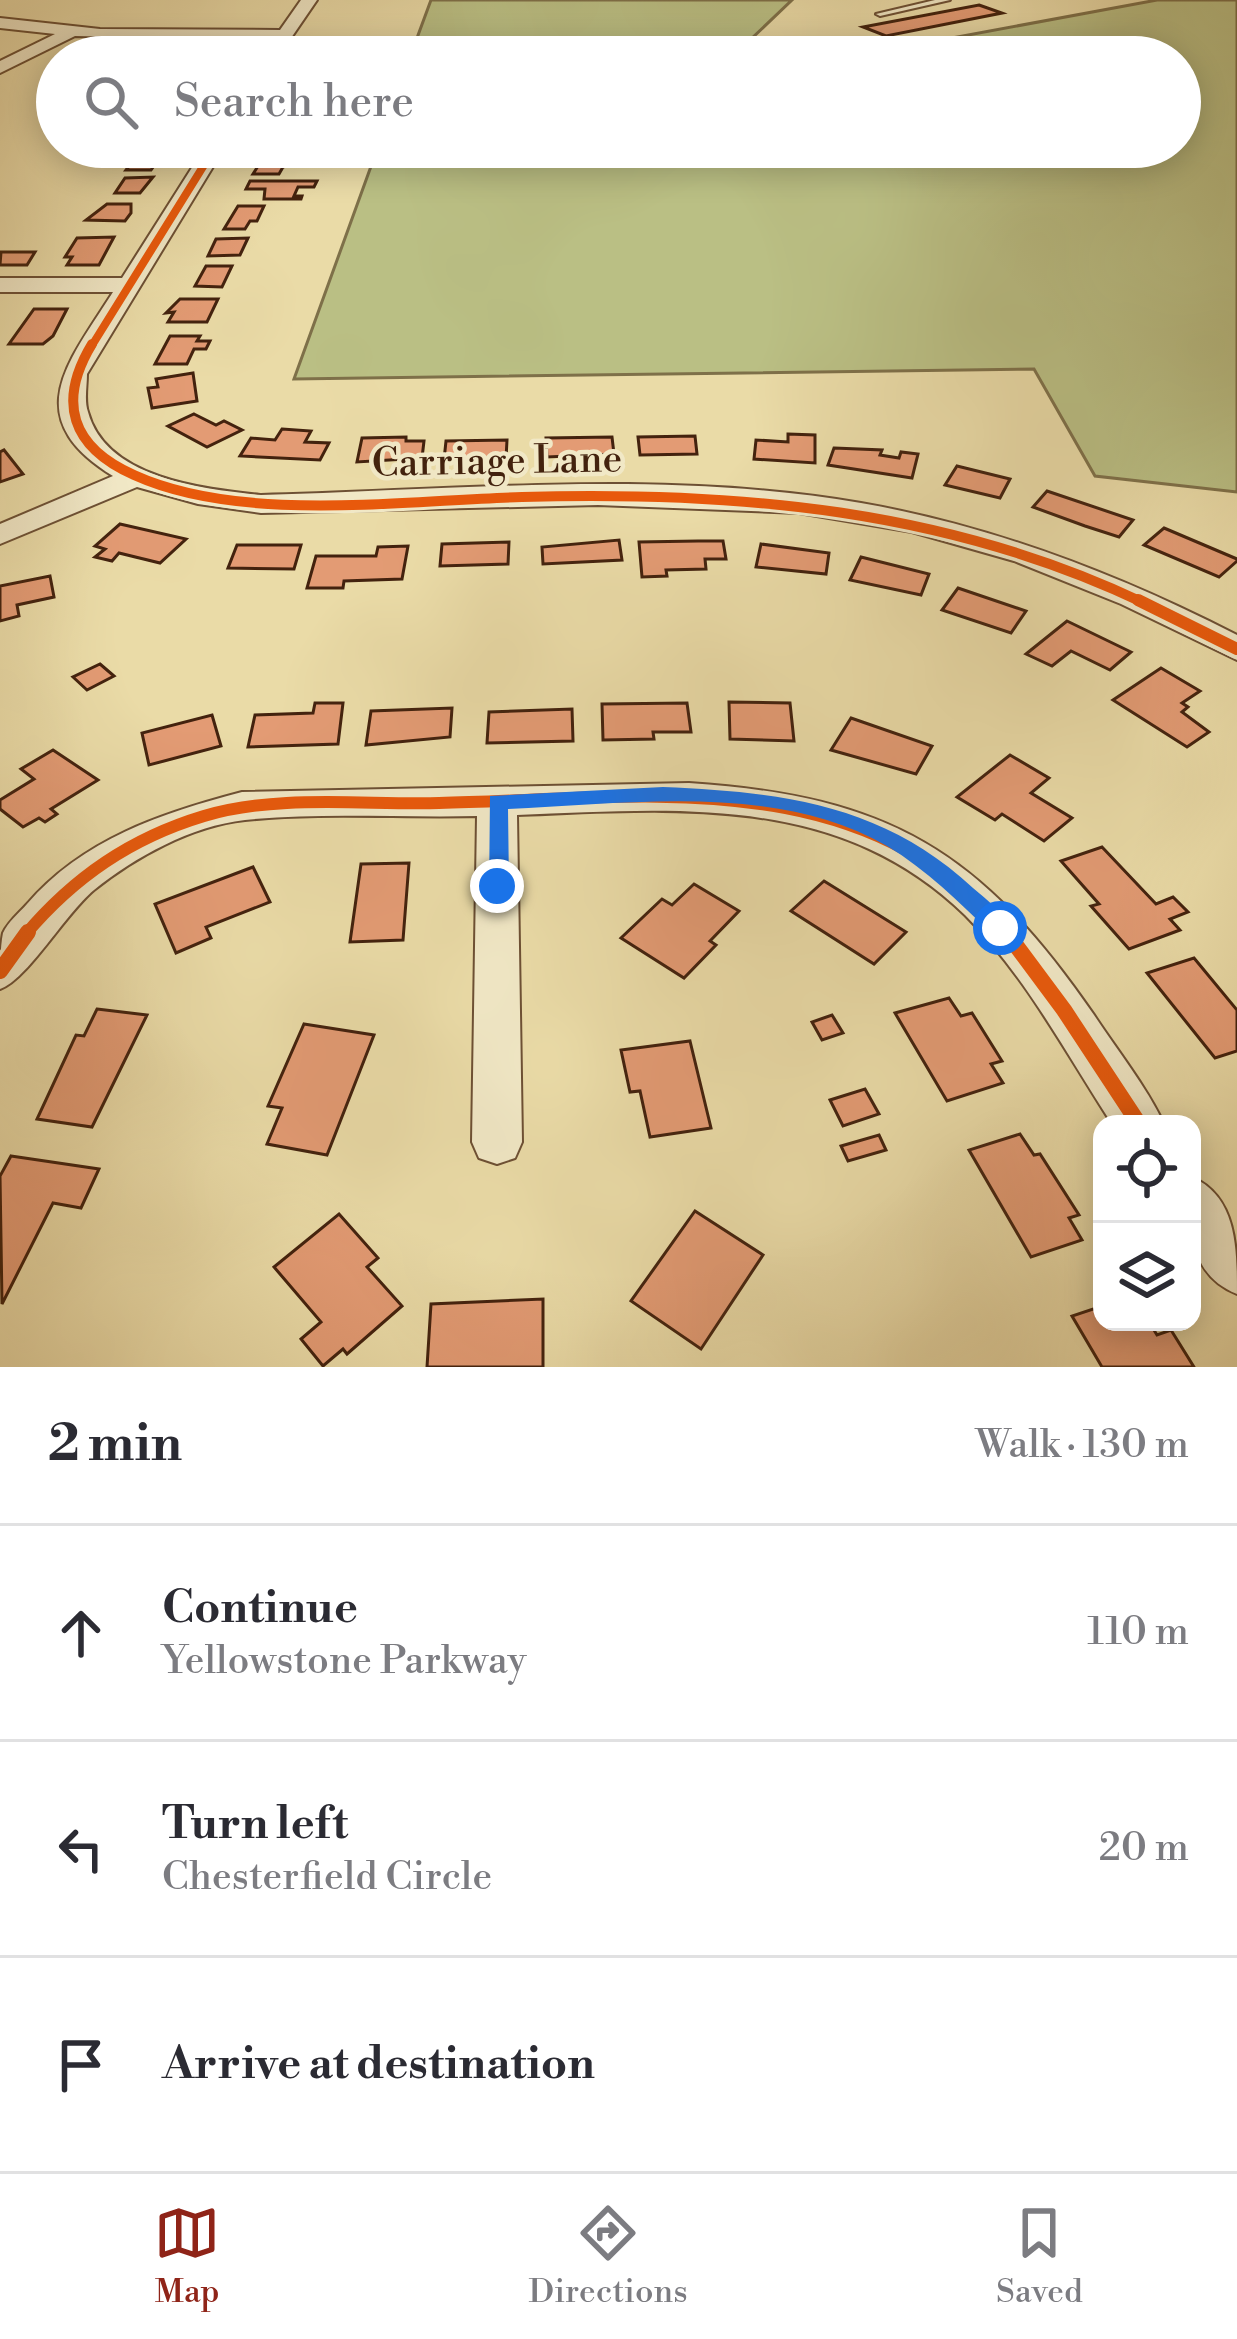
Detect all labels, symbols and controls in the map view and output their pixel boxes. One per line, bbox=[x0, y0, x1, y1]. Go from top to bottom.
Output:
search box bbox=[36, 36, 1201, 168]
icon: search bbox=[78, 69, 144, 135]
text: Search here bbox=[174, 74, 414, 131]
street label: Carriage Lane bbox=[371, 435, 623, 489]
route end bbox=[470, 859, 524, 913]
route start bbox=[973, 901, 1027, 955]
map controls bbox=[1093, 1115, 1201, 1331]
button: locate bbox=[1093, 1115, 1201, 1223]
button: layers bbox=[1093, 1223, 1201, 1331]
text: 2 min bbox=[48, 1413, 182, 1477]
text: Walk · 130 m bbox=[976, 1421, 1189, 1470]
text: Continue bbox=[162, 1580, 358, 1637]
icon: ahead bbox=[48, 1600, 114, 1666]
text: 110 m bbox=[1087, 1608, 1189, 1657]
text: Yellowstone Parkway bbox=[162, 1637, 526, 1686]
text: Turn left bbox=[162, 1796, 348, 1853]
icon: left bbox=[48, 1816, 114, 1882]
text: 20 m bbox=[1099, 1824, 1189, 1873]
text: Chesterfield Circle bbox=[162, 1853, 492, 1902]
icon: arrive bbox=[48, 2032, 114, 2098]
text: Arrive at destination bbox=[162, 2036, 595, 2093]
tab: Map bbox=[154, 2200, 220, 2313]
tab: Directions bbox=[529, 2200, 688, 2313]
tab: Saved bbox=[996, 2200, 1083, 2313]

